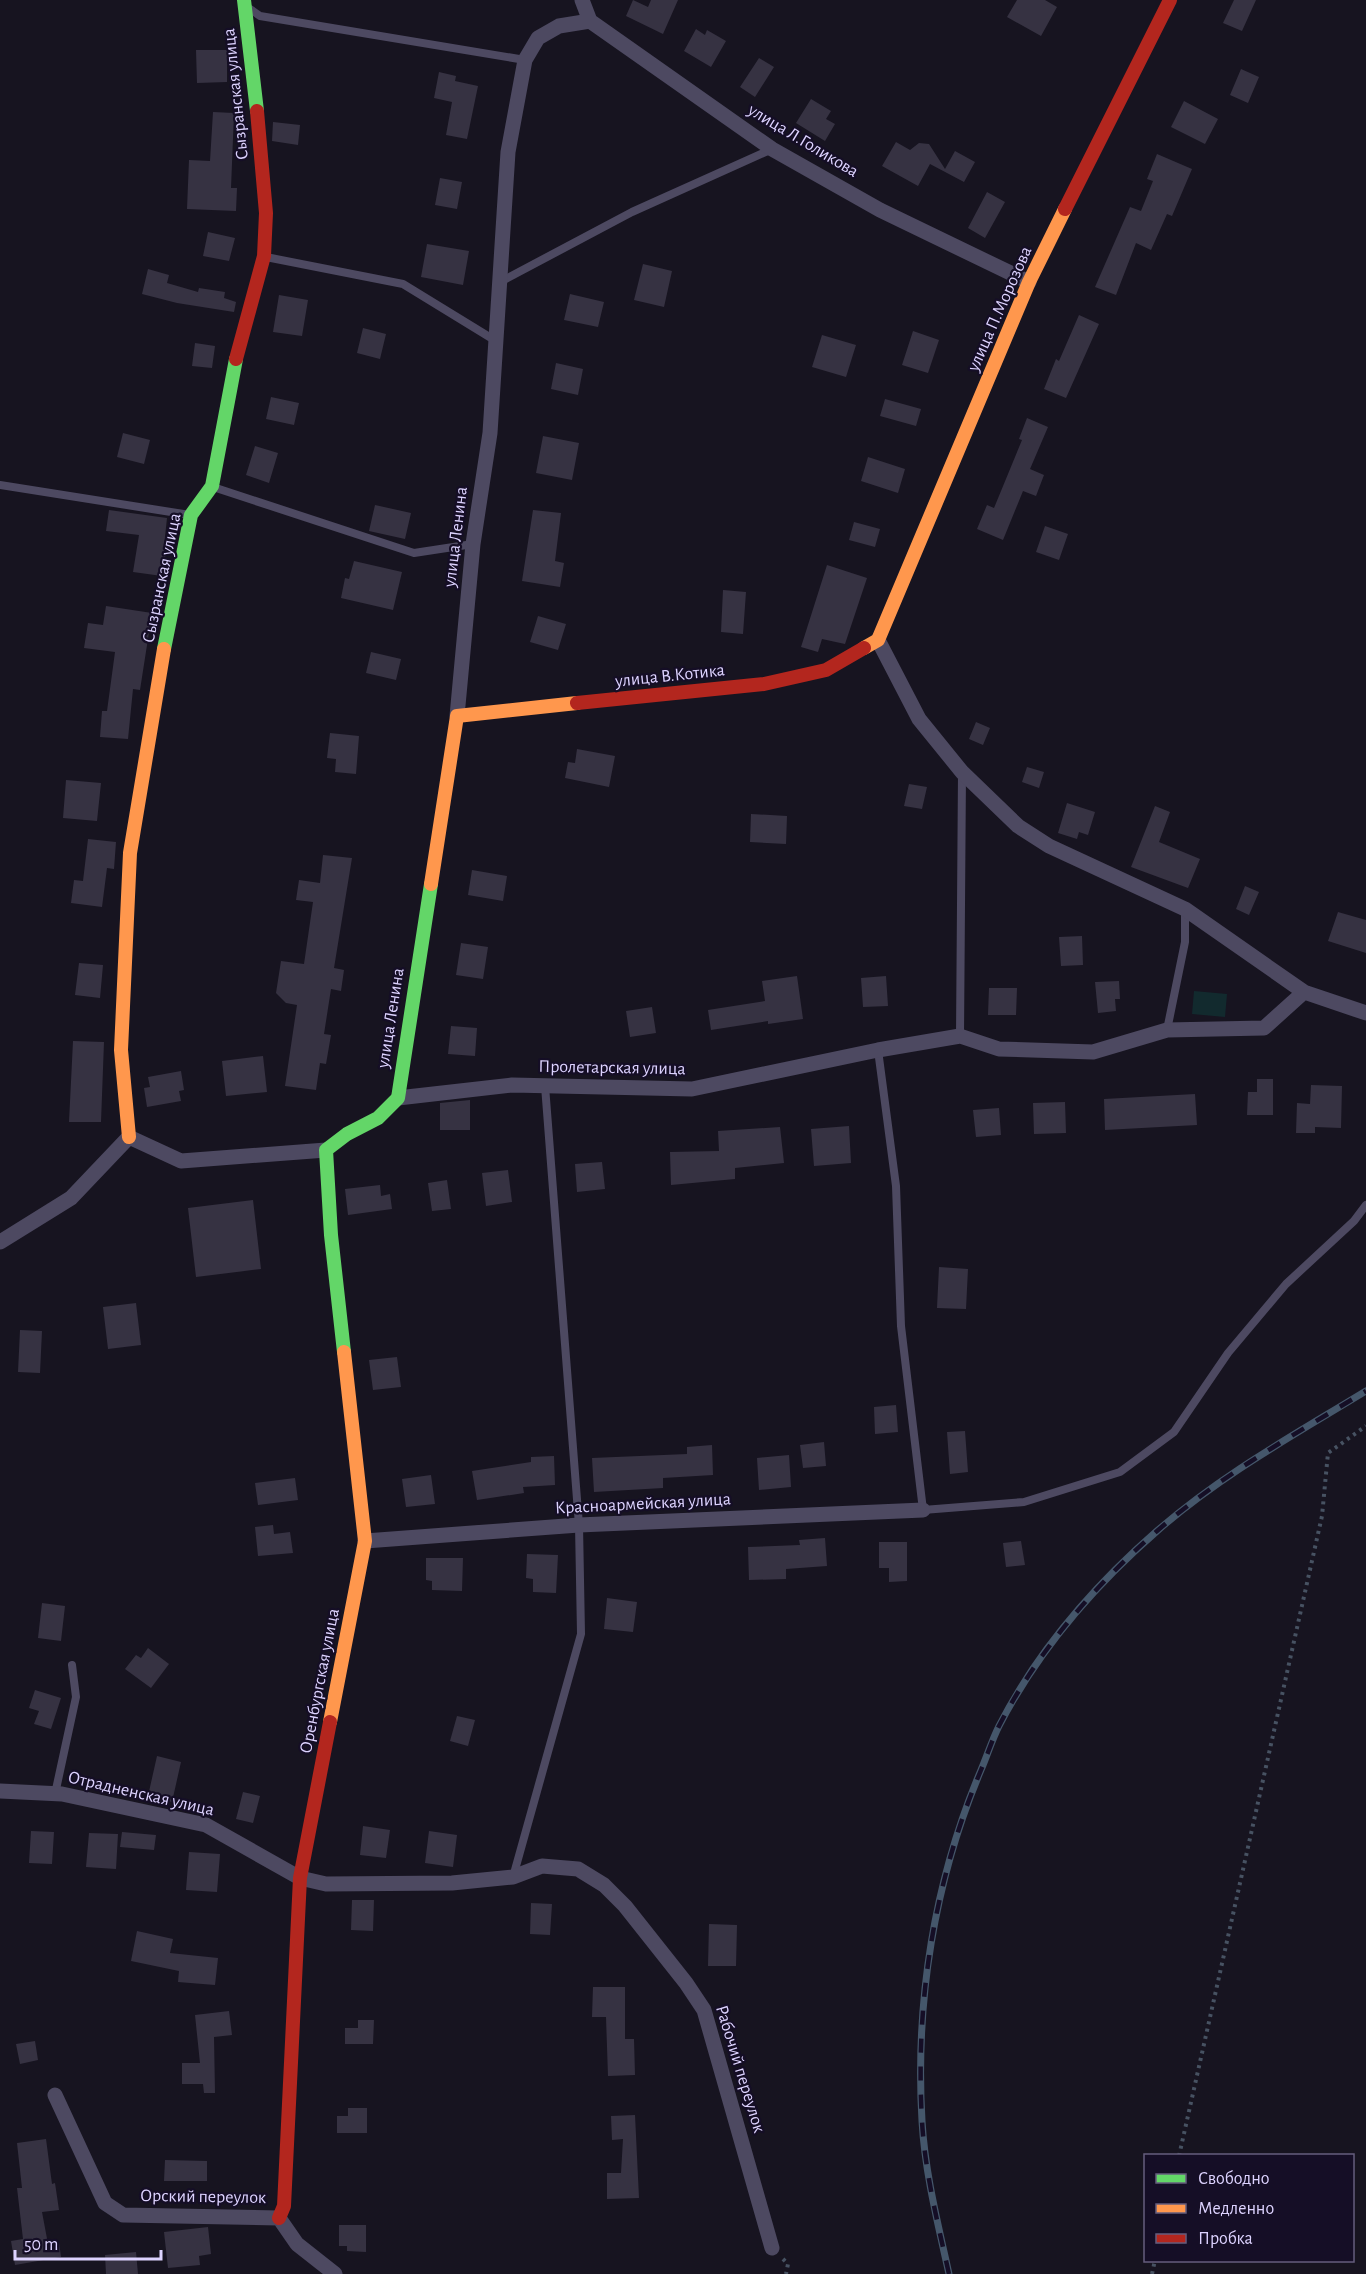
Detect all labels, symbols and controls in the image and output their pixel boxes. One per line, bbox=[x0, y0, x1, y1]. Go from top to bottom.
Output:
street label: Сызранская улица bbox=[220, 27, 252, 161]
street label: улица Л.Голикова bbox=[744, 100, 861, 181]
street label: улица П.Морозова bbox=[964, 244, 1036, 375]
street label: улица Ленина bbox=[441, 486, 471, 589]
street label: Сызранская улица bbox=[139, 512, 185, 644]
street label: улица В.Котика bbox=[613, 661, 726, 691]
street label: улица Ленина bbox=[374, 967, 408, 1070]
street label: Пролетарская улица bbox=[538, 1058, 686, 1078]
street label: Красноармейская улица bbox=[554, 1490, 732, 1518]
street label: Оренбургская улица bbox=[296, 1607, 343, 1755]
street label: Отрадненская улица bbox=[66, 1768, 216, 1820]
street label: Рабочий переулок bbox=[712, 2003, 769, 2136]
legend bbox=[1144, 2154, 1354, 2262]
text: Свободно bbox=[1198, 2169, 1270, 2188]
street label: Орский переулок bbox=[140, 2187, 267, 2207]
text: Медленно bbox=[1198, 2200, 1274, 2218]
scale bar bbox=[15, 2223, 160, 2261]
text: Пробка bbox=[1198, 2229, 1253, 2248]
text: 50 m bbox=[24, 2236, 58, 2254]

